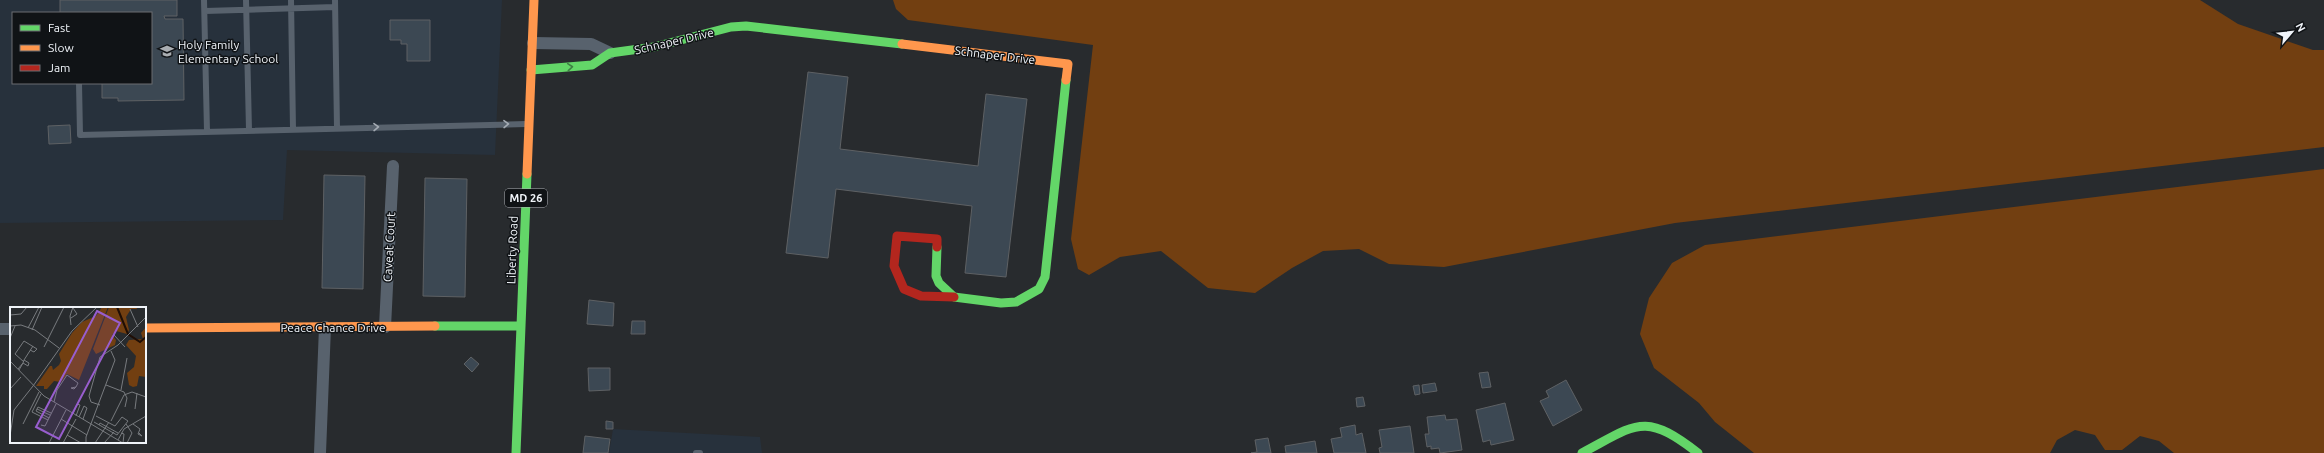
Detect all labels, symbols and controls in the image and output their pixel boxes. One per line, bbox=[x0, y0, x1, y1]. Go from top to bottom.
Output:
legend bbox=[12, 12, 152, 84]
north arrow bbox=[2272, 12, 2312, 52]
text: Fast bbox=[48, 21, 70, 34]
text: N bbox=[2294, 21, 2308, 34]
street label: Schnaper Drive bbox=[633, 26, 715, 56]
place label: Holy Family Elementary School bbox=[178, 38, 278, 65]
text: Slow bbox=[48, 41, 74, 54]
school or university icon: Holy Family Elementary School bbox=[159, 43, 175, 59]
street label: Schnaper Drive bbox=[954, 44, 1036, 66]
text: Jam bbox=[48, 61, 70, 74]
one-way arrow bbox=[567, 63, 573, 72]
one-way arrow bbox=[503, 120, 509, 128]
one-way arrow bbox=[373, 123, 379, 131]
road number: MD 26 bbox=[505, 189, 547, 207]
street label: Caveat Court bbox=[381, 211, 397, 282]
street label: Liberty Road bbox=[504, 216, 520, 284]
inset map bbox=[10, 307, 146, 443]
street label: Peace Chance Drive bbox=[280, 321, 386, 334]

